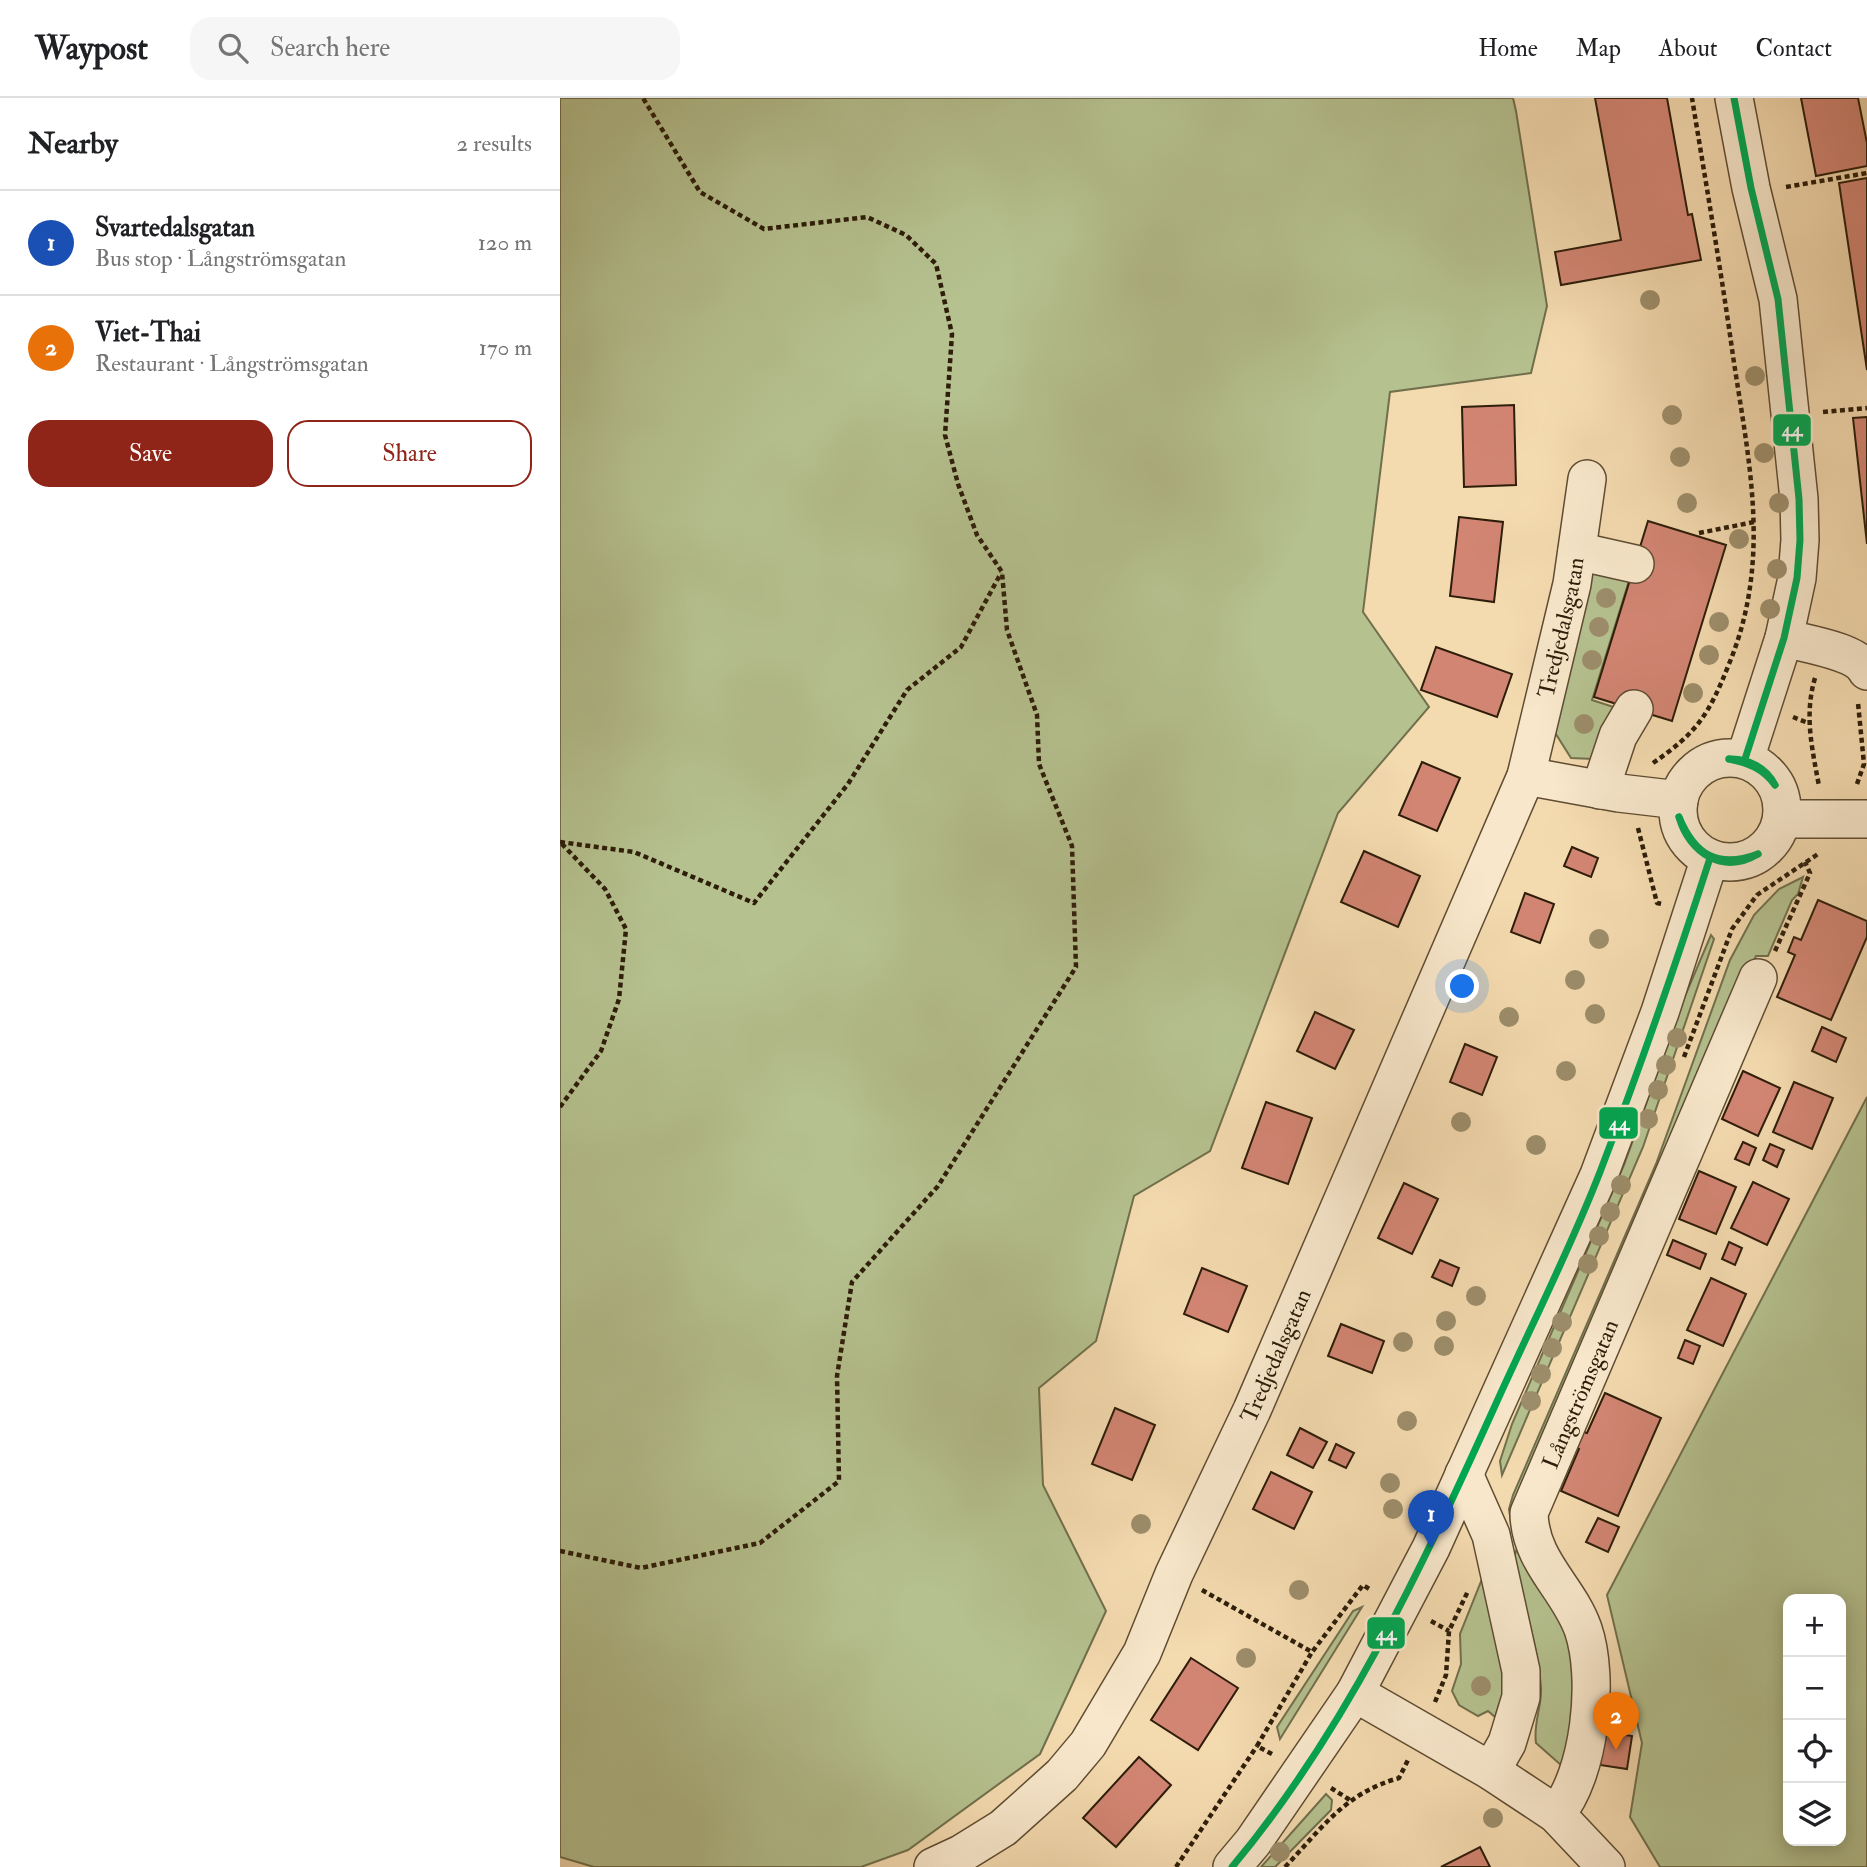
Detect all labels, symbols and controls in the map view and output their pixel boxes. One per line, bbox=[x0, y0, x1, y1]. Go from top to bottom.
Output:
search box bbox=[190, 17, 680, 80]
text: Waypost bbox=[35, 28, 148, 69]
icon: search bbox=[214, 29, 252, 67]
text: Search here bbox=[270, 32, 390, 64]
text: Home bbox=[1478, 33, 1538, 64]
text: Map bbox=[1576, 33, 1621, 64]
text: About bbox=[1659, 33, 1718, 64]
text: Contact bbox=[1756, 33, 1832, 64]
text: Nearby bbox=[28, 125, 118, 162]
text: 2 results bbox=[457, 129, 532, 158]
text: Svartedalsgatan bbox=[95, 212, 255, 244]
text: 1 bbox=[47, 228, 55, 257]
text: 120 m bbox=[478, 228, 532, 257]
text: Bus stop · Långströmsgatan bbox=[95, 244, 346, 273]
text: Viet-Thai bbox=[95, 317, 201, 349]
text: 2 bbox=[45, 333, 57, 362]
text: 170 m bbox=[479, 333, 532, 362]
text: Restaurant · Långströmsgatan bbox=[95, 349, 369, 378]
line badge: 44 bbox=[1772, 413, 1812, 447]
text: 44 bbox=[1781, 418, 1804, 442]
button: Save bbox=[28, 420, 273, 487]
button: Share bbox=[287, 420, 532, 487]
street label: Tredjedalsgatan bbox=[1531, 555, 1590, 701]
your location bbox=[1445, 969, 1479, 1003]
line badge: 44 bbox=[1598, 1106, 1639, 1140]
text: 44 bbox=[1608, 1112, 1631, 1136]
street label: Tredjedalsgatan bbox=[1234, 1284, 1317, 1427]
street label: Långströmsgatan bbox=[1535, 1315, 1625, 1473]
pin: 1 bbox=[1408, 1490, 1454, 1548]
map controls bbox=[1783, 1594, 1846, 1846]
button: + bbox=[1783, 1594, 1846, 1657]
line badge: 44 bbox=[1366, 1616, 1406, 1650]
text: 44 bbox=[1375, 1622, 1398, 1646]
button: − bbox=[1783, 1657, 1846, 1720]
pin: 2 bbox=[1593, 1692, 1639, 1750]
button: locate bbox=[1783, 1720, 1846, 1783]
button: layers bbox=[1783, 1783, 1846, 1846]

